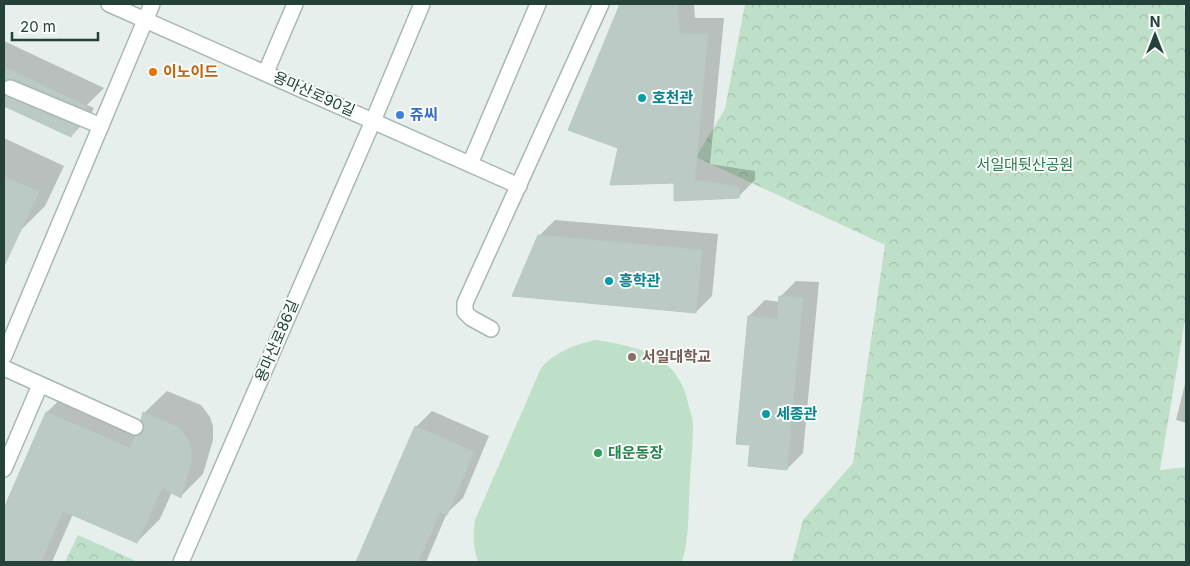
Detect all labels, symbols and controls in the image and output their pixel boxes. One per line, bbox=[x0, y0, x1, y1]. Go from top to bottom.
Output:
scale bar bbox=[12, 10, 99, 42]
north arrow bbox=[1130, 10, 1180, 60]
text: N bbox=[1150, 13, 1160, 30]
text: 20 m bbox=[20, 17, 56, 36]
place label: 이노이드 bbox=[163, 62, 218, 81]
marker: 이노이드 bbox=[147, 66, 159, 78]
street label: 용마산로90길 bbox=[270, 67, 358, 120]
place label: 호천관 bbox=[652, 88, 694, 107]
marker: 호천관 bbox=[636, 92, 648, 104]
place label: 쥬씨 bbox=[410, 105, 438, 124]
marker: 쥬씨 bbox=[394, 109, 406, 121]
park label: 서일대뒷산공원 bbox=[977, 155, 1073, 174]
place label: 흥학관 bbox=[619, 271, 661, 290]
marker: 흥학관 bbox=[603, 275, 615, 287]
street label: 용마산로86길 bbox=[251, 297, 302, 385]
place label: 서일대학교 bbox=[642, 347, 711, 366]
marker: 서일대학교 bbox=[626, 351, 638, 363]
place label: 세종관 bbox=[776, 404, 818, 423]
marker: 세종관 bbox=[760, 408, 772, 420]
place label: 대운동장 bbox=[608, 443, 663, 462]
marker: 대운동장 bbox=[592, 447, 604, 459]

